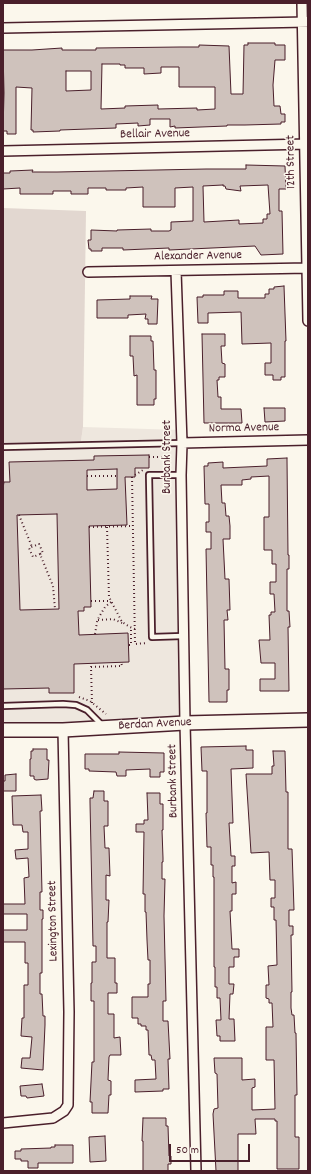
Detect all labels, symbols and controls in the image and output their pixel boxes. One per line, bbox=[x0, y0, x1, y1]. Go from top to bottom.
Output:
street label: Bellair Avenue bbox=[120, 127, 190, 143]
street label: 12th Street bbox=[284, 135, 300, 189]
street label: Alexander Avenue bbox=[154, 248, 242, 266]
street label: Burbank Street bbox=[160, 420, 176, 494]
street label: Norma Avenue bbox=[209, 421, 279, 437]
street label: Berdan Avenue bbox=[118, 715, 192, 735]
street label: Burbank Street bbox=[166, 744, 182, 818]
street label: Lexington Street bbox=[45, 880, 63, 962]
scale bar bbox=[171, 1136, 252, 1162]
text: 50 m bbox=[176, 1142, 199, 1159]

